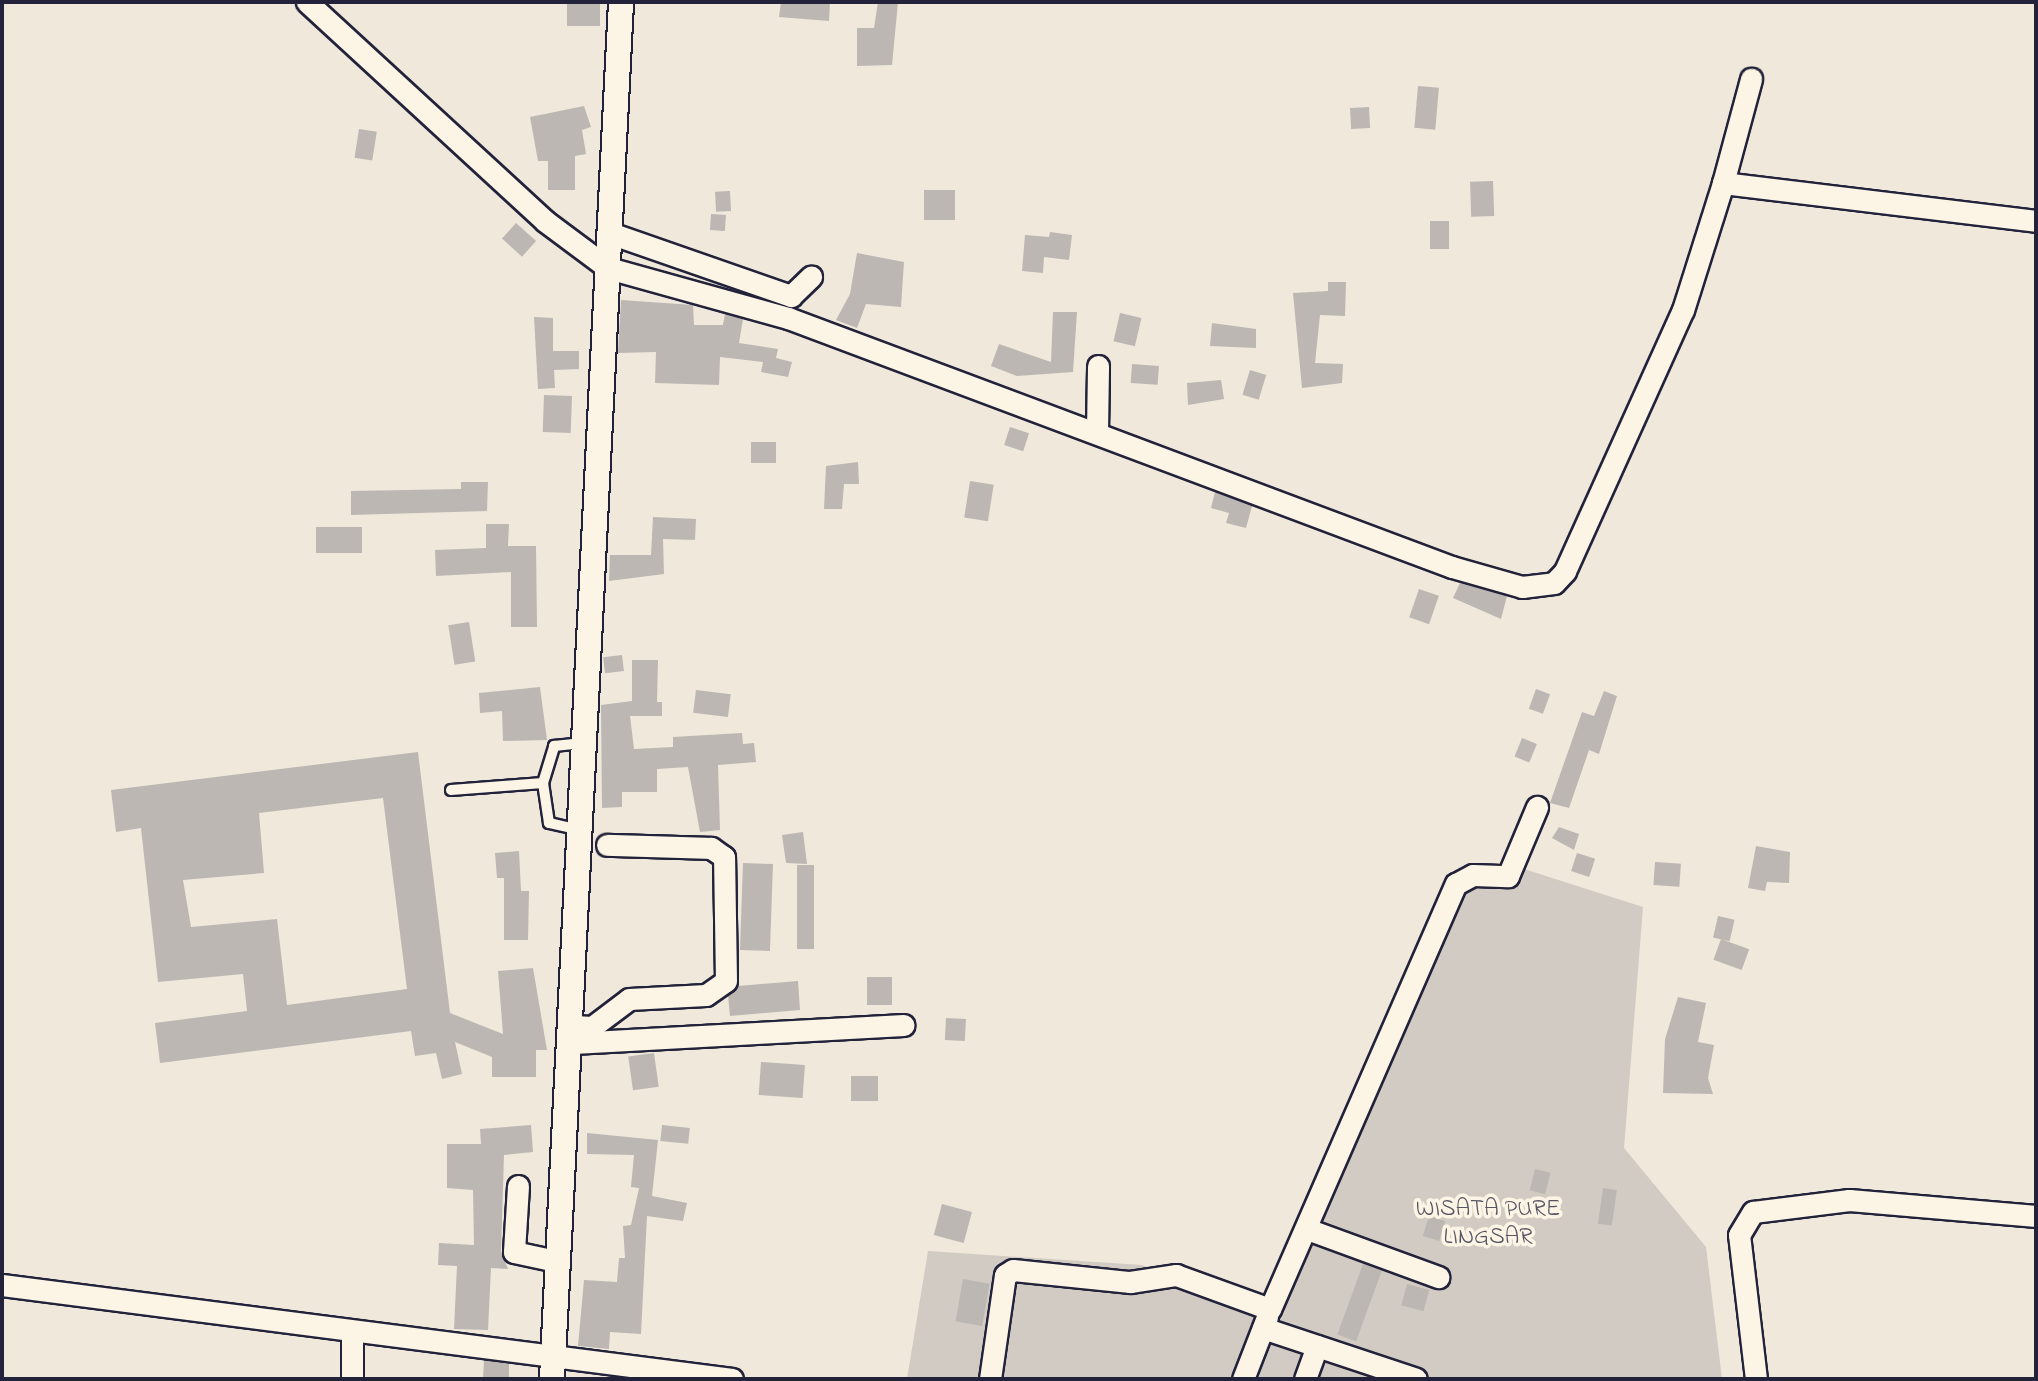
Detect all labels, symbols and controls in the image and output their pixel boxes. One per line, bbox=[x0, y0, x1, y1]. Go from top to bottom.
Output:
park label: WISATA PURE LINGSAR bbox=[1416, 1196, 1560, 1252]

